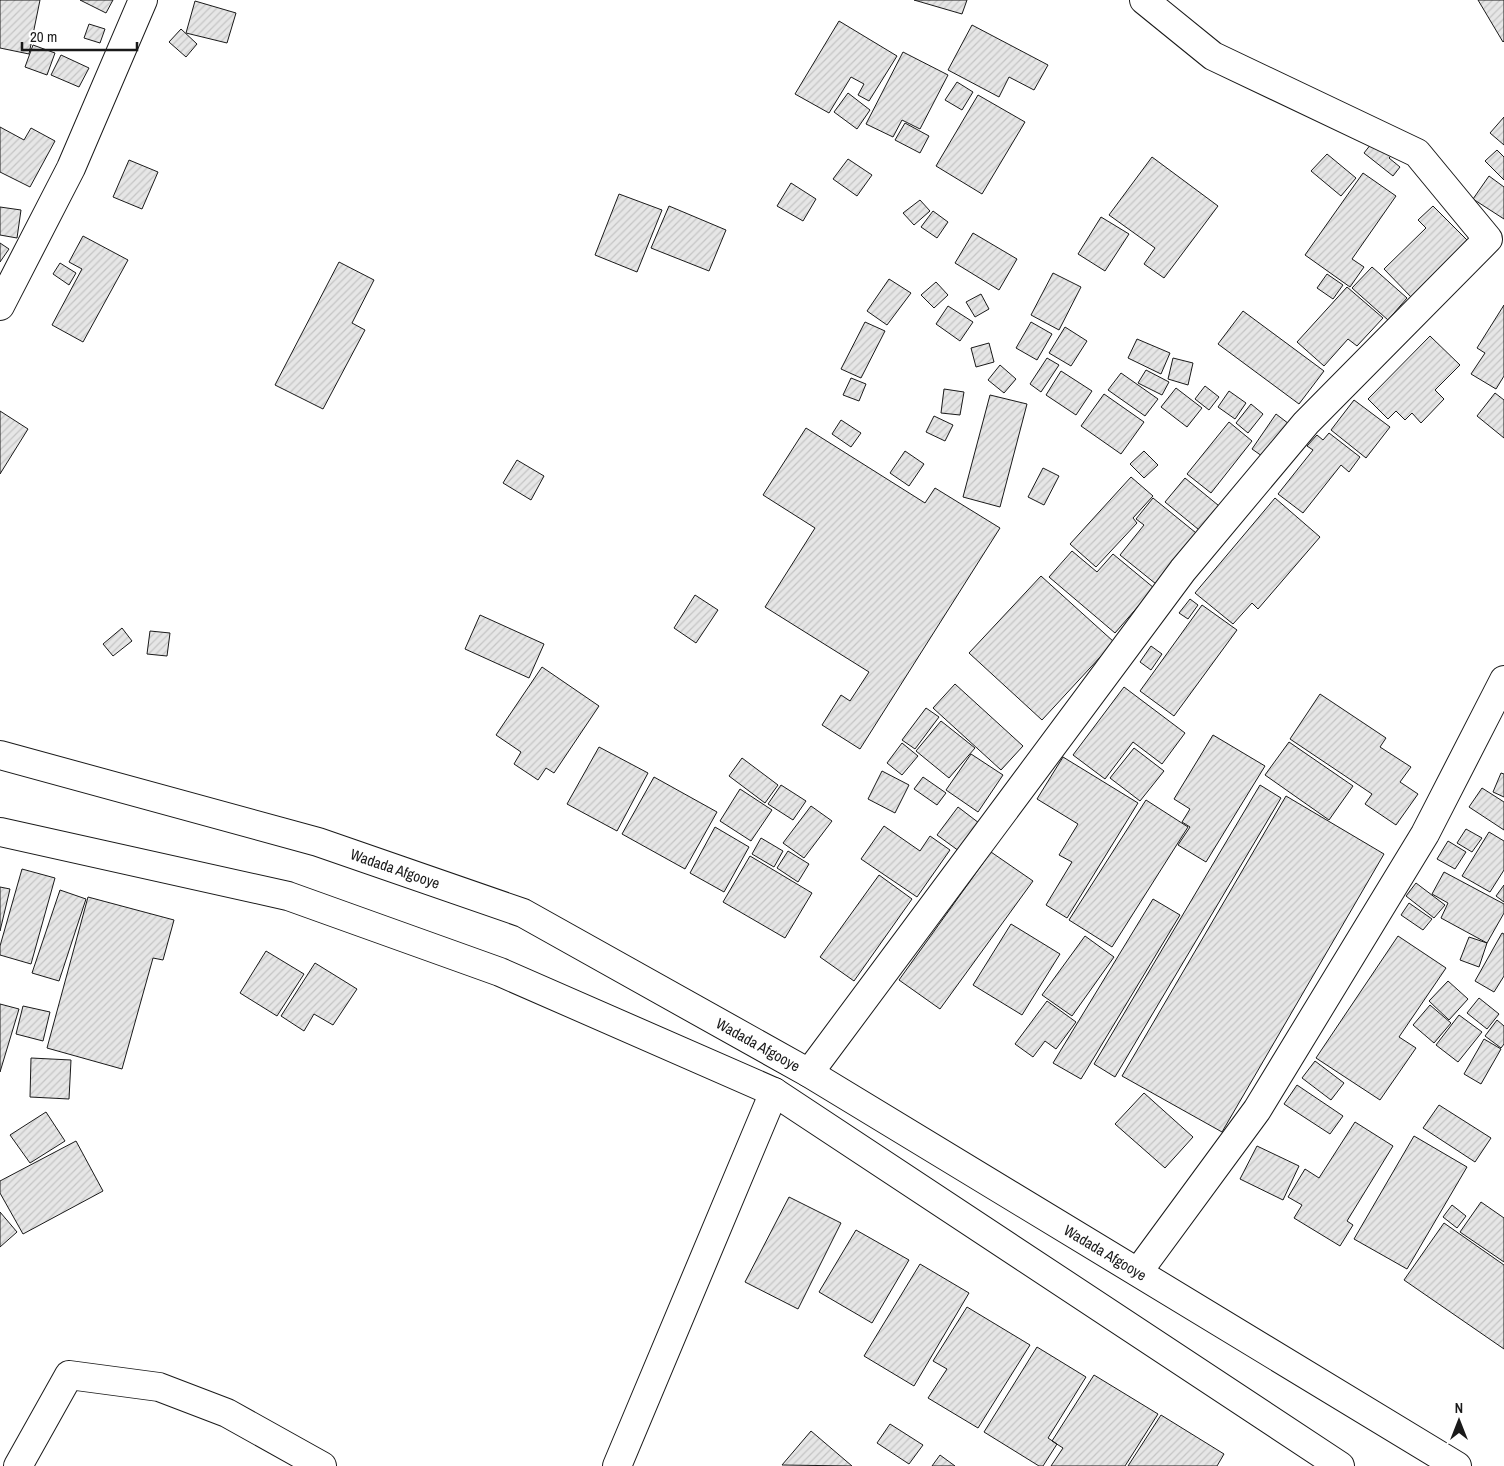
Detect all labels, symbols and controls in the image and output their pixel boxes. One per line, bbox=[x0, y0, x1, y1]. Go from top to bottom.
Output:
scale bar bbox=[22, 20, 138, 52]
text: 20 m bbox=[30, 26, 57, 47]
street label: Wadada Afgooye bbox=[348, 843, 443, 894]
street label: Wadada Afgooye bbox=[712, 1013, 804, 1076]
street label: Wadada Afgooye bbox=[1060, 1220, 1151, 1286]
north arrow bbox=[1434, 1396, 1484, 1446]
text: N bbox=[1455, 1399, 1463, 1417]

